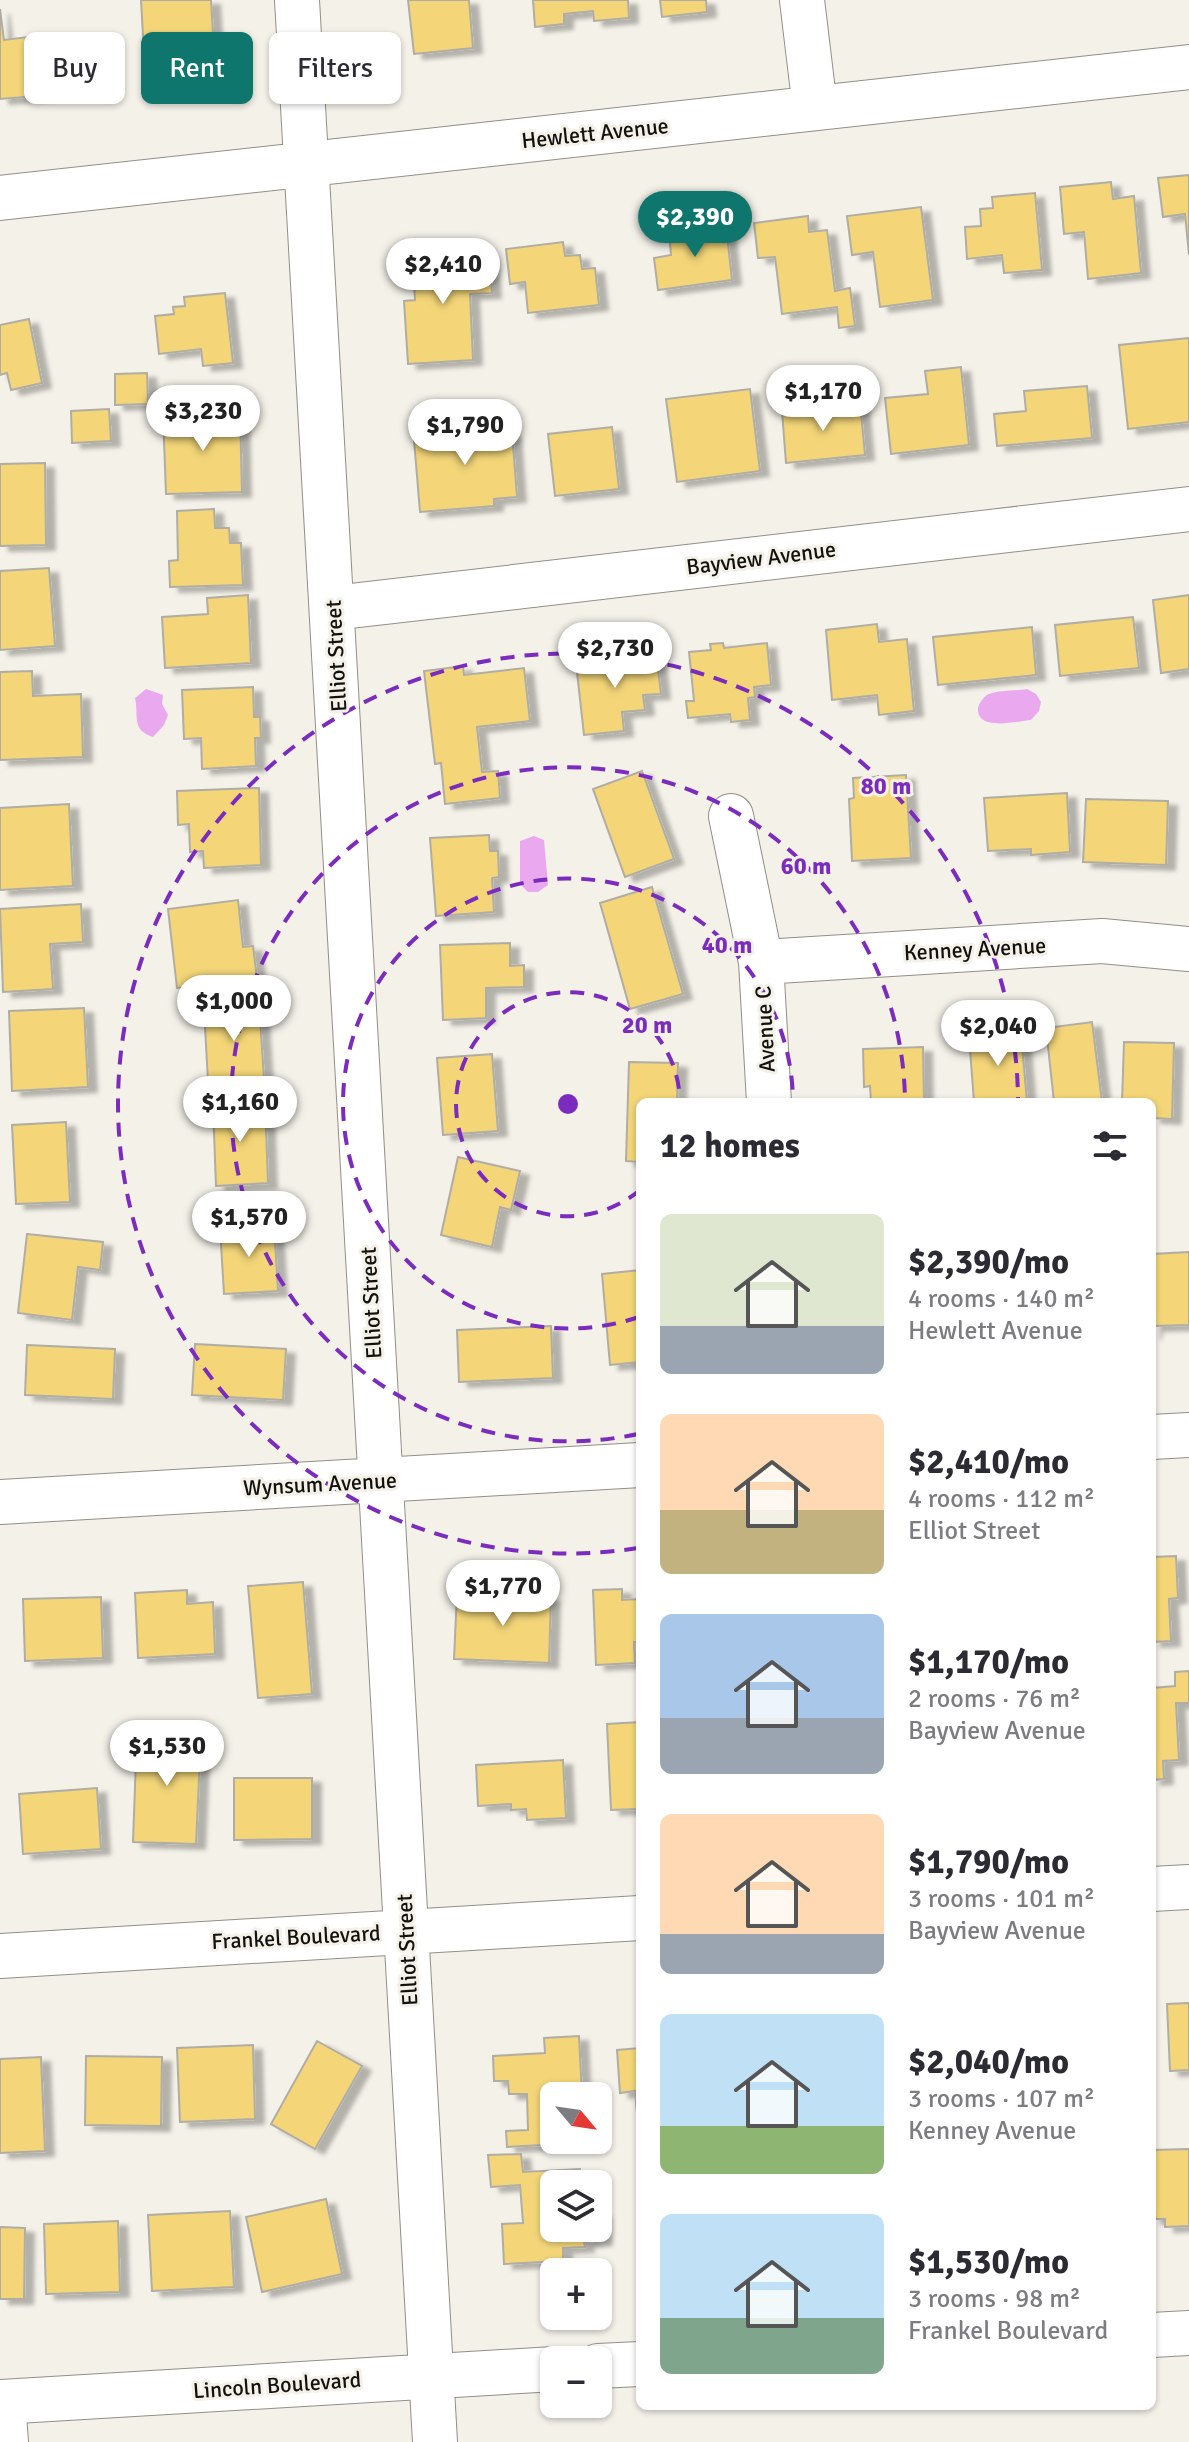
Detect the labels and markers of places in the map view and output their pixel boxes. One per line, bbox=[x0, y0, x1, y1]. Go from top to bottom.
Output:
pin: $2,390 bbox=[630, 191, 760, 259]
pin: $2,410 bbox=[378, 238, 508, 306]
pin: $1,170 bbox=[758, 365, 888, 433]
pin: $3,230 bbox=[138, 385, 268, 453]
pin: $1,790 bbox=[400, 399, 530, 467]
pin: $2,730 bbox=[550, 622, 680, 690]
pin: $1,000 bbox=[169, 975, 299, 1043]
pin: $2,040 bbox=[933, 1000, 1063, 1068]
pin: $1,160 bbox=[175, 1076, 305, 1144]
centre of rings bbox=[554, 1090, 582, 1118]
pin: $1,570 bbox=[184, 1191, 314, 1259]
pin: $1,770 bbox=[438, 1560, 568, 1628]
pin: $1,530 bbox=[102, 1720, 232, 1788]

